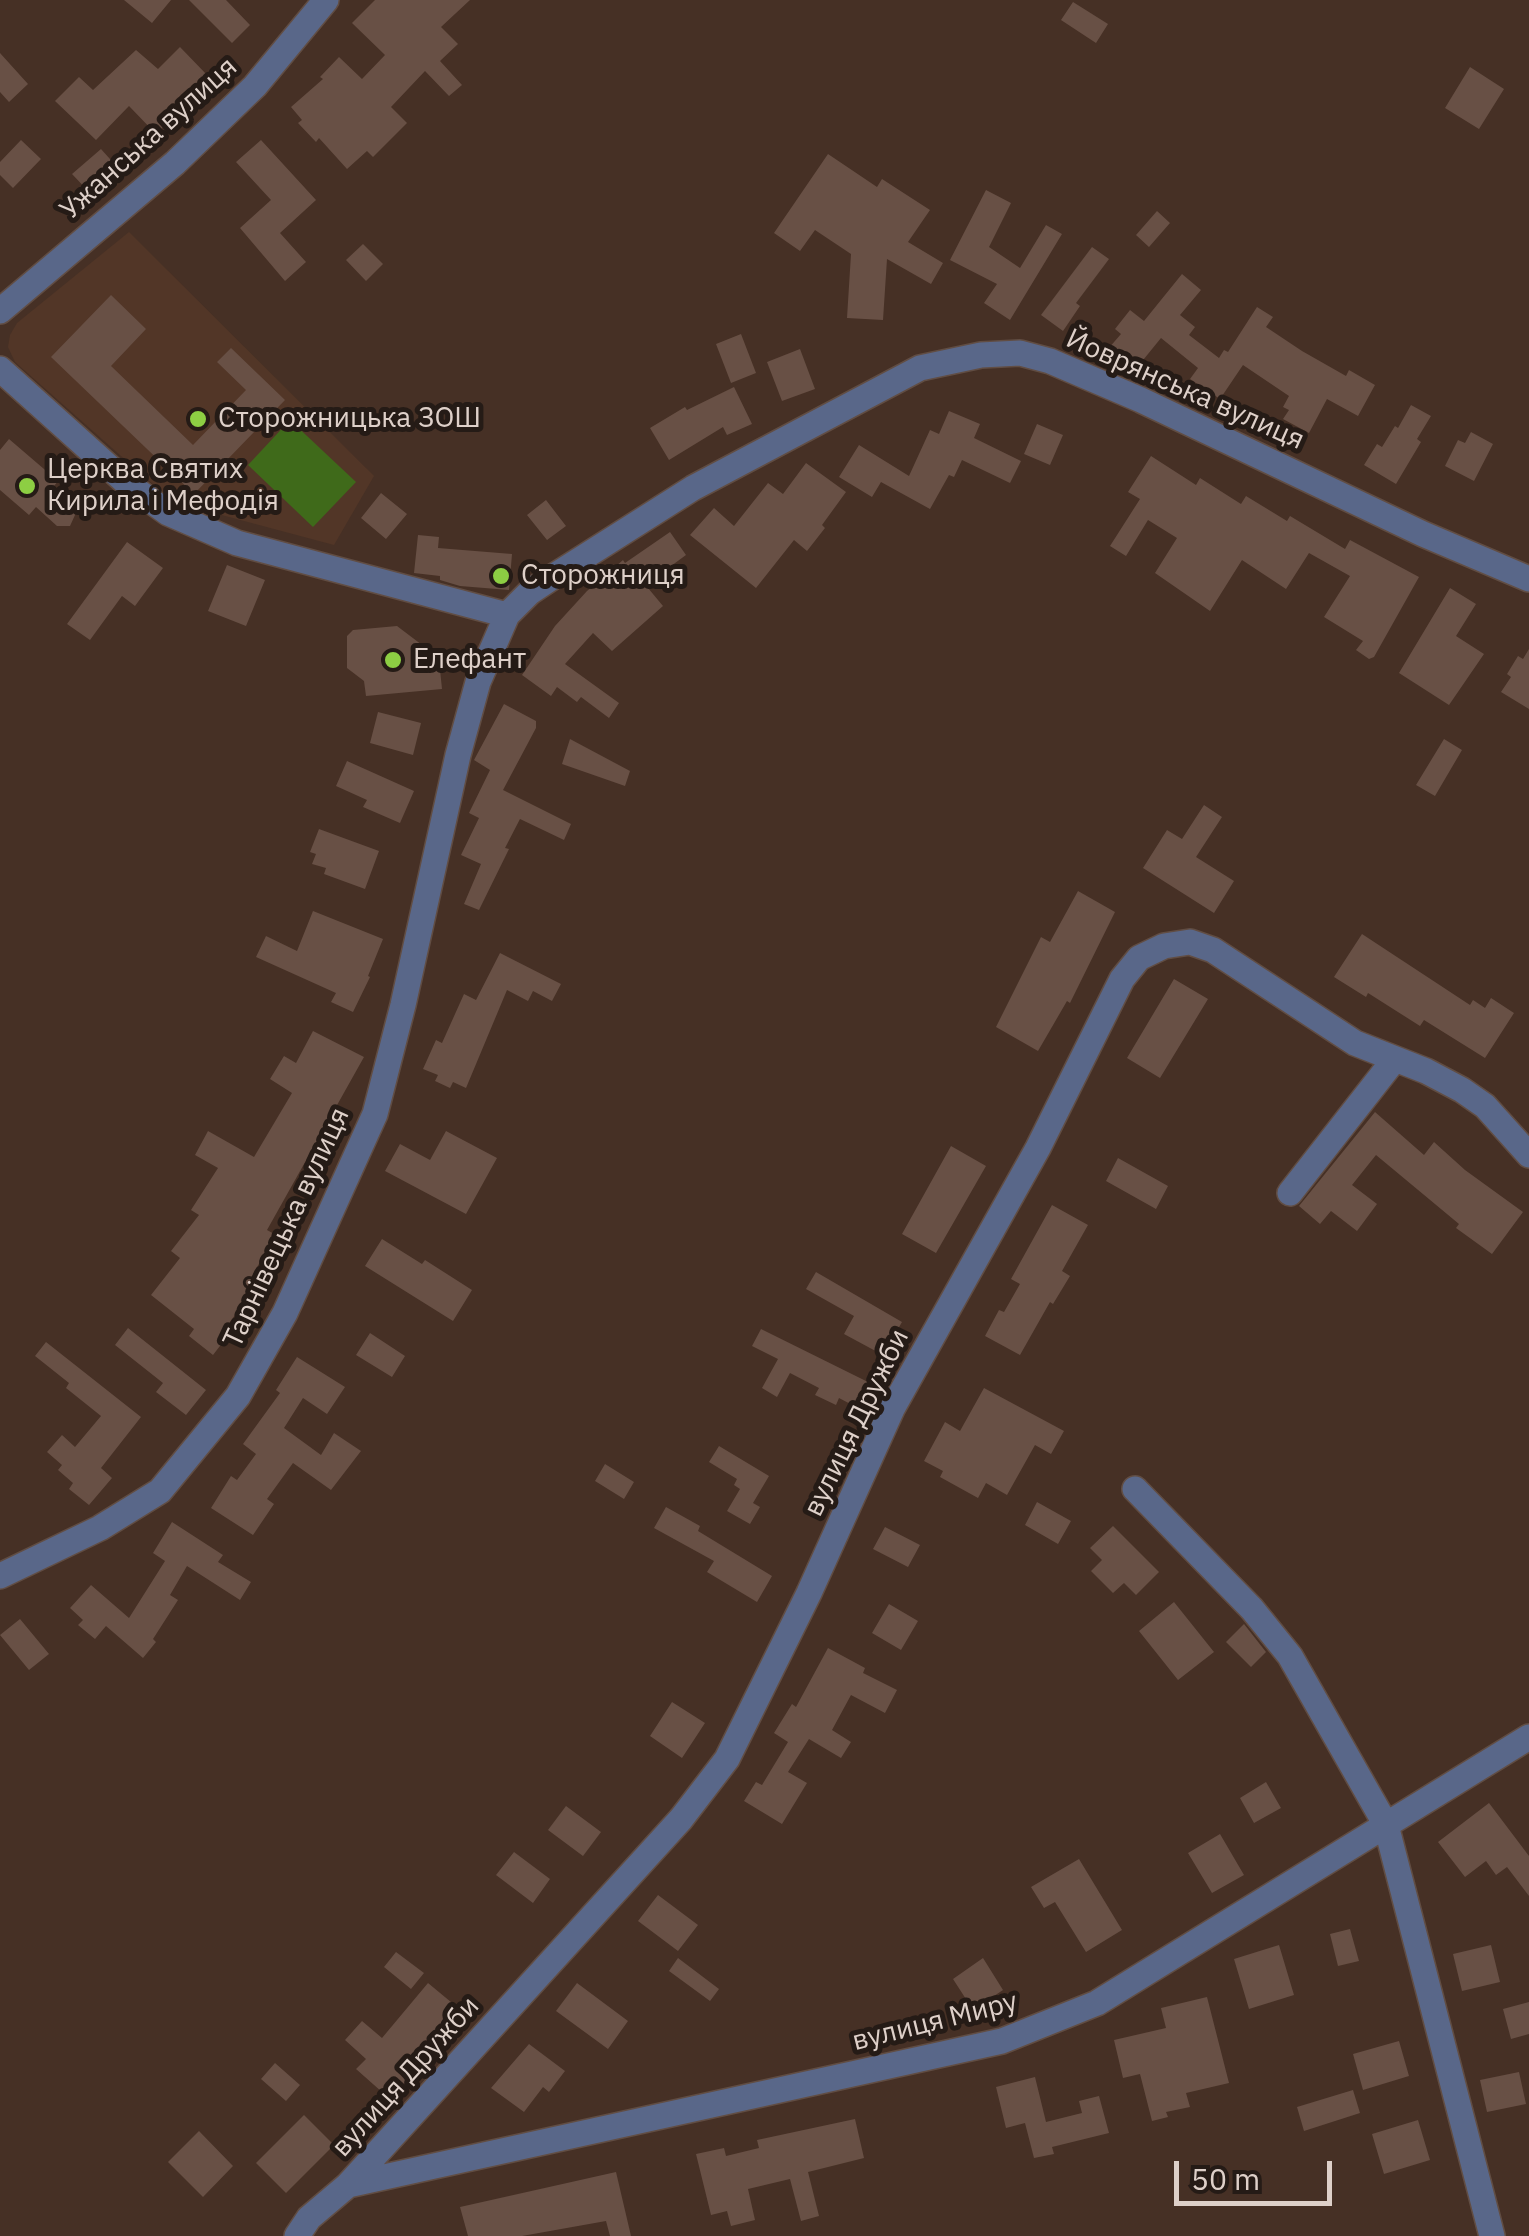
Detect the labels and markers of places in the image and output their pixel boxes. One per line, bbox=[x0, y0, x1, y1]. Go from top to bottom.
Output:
place label: Сторожницька ЗОШ bbox=[218, 402, 481, 436]
marker: Сторожницька ЗОШ bbox=[187, 408, 209, 430]
place label: Церква Святих Кирила і Мефодія bbox=[47, 453, 279, 519]
marker: Церква Святих Кирила і Мефодія bbox=[16, 475, 38, 497]
place label: Сторожниця bbox=[521, 559, 685, 593]
marker: Сторожниця bbox=[490, 565, 512, 587]
place label: Елефант bbox=[413, 643, 526, 677]
marker: Елефант bbox=[382, 649, 404, 671]

